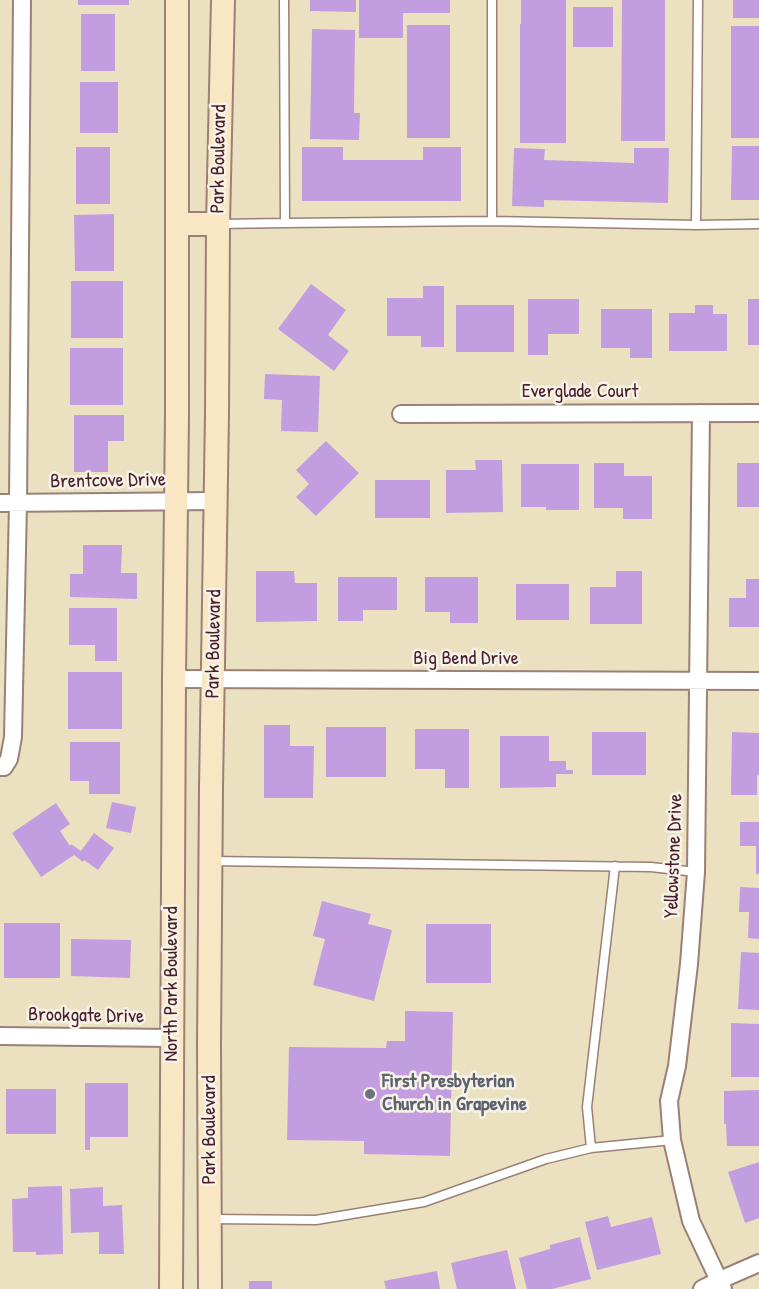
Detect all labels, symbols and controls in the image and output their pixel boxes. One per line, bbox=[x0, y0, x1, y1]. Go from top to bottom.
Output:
street label: Park Boulevard bbox=[206, 104, 232, 214]
street label: Everglade Court bbox=[522, 380, 638, 404]
street label: Brentcove Drive bbox=[50, 468, 166, 494]
street label: Park Boulevard bbox=[201, 589, 227, 699]
street label: Big Bend Drive bbox=[413, 647, 519, 671]
street label: Yellowstone Drive bbox=[660, 793, 688, 919]
street label: North Park Boulevard bbox=[160, 906, 184, 1062]
street label: Brookgate Drive bbox=[28, 1003, 144, 1029]
place label: First Presbyterian Church in Grapevine bbox=[382, 1070, 527, 1117]
street label: Park Boulevard bbox=[198, 1076, 222, 1184]
marker: First Presbyterian Church in Grapevine bbox=[363, 1087, 377, 1101]

